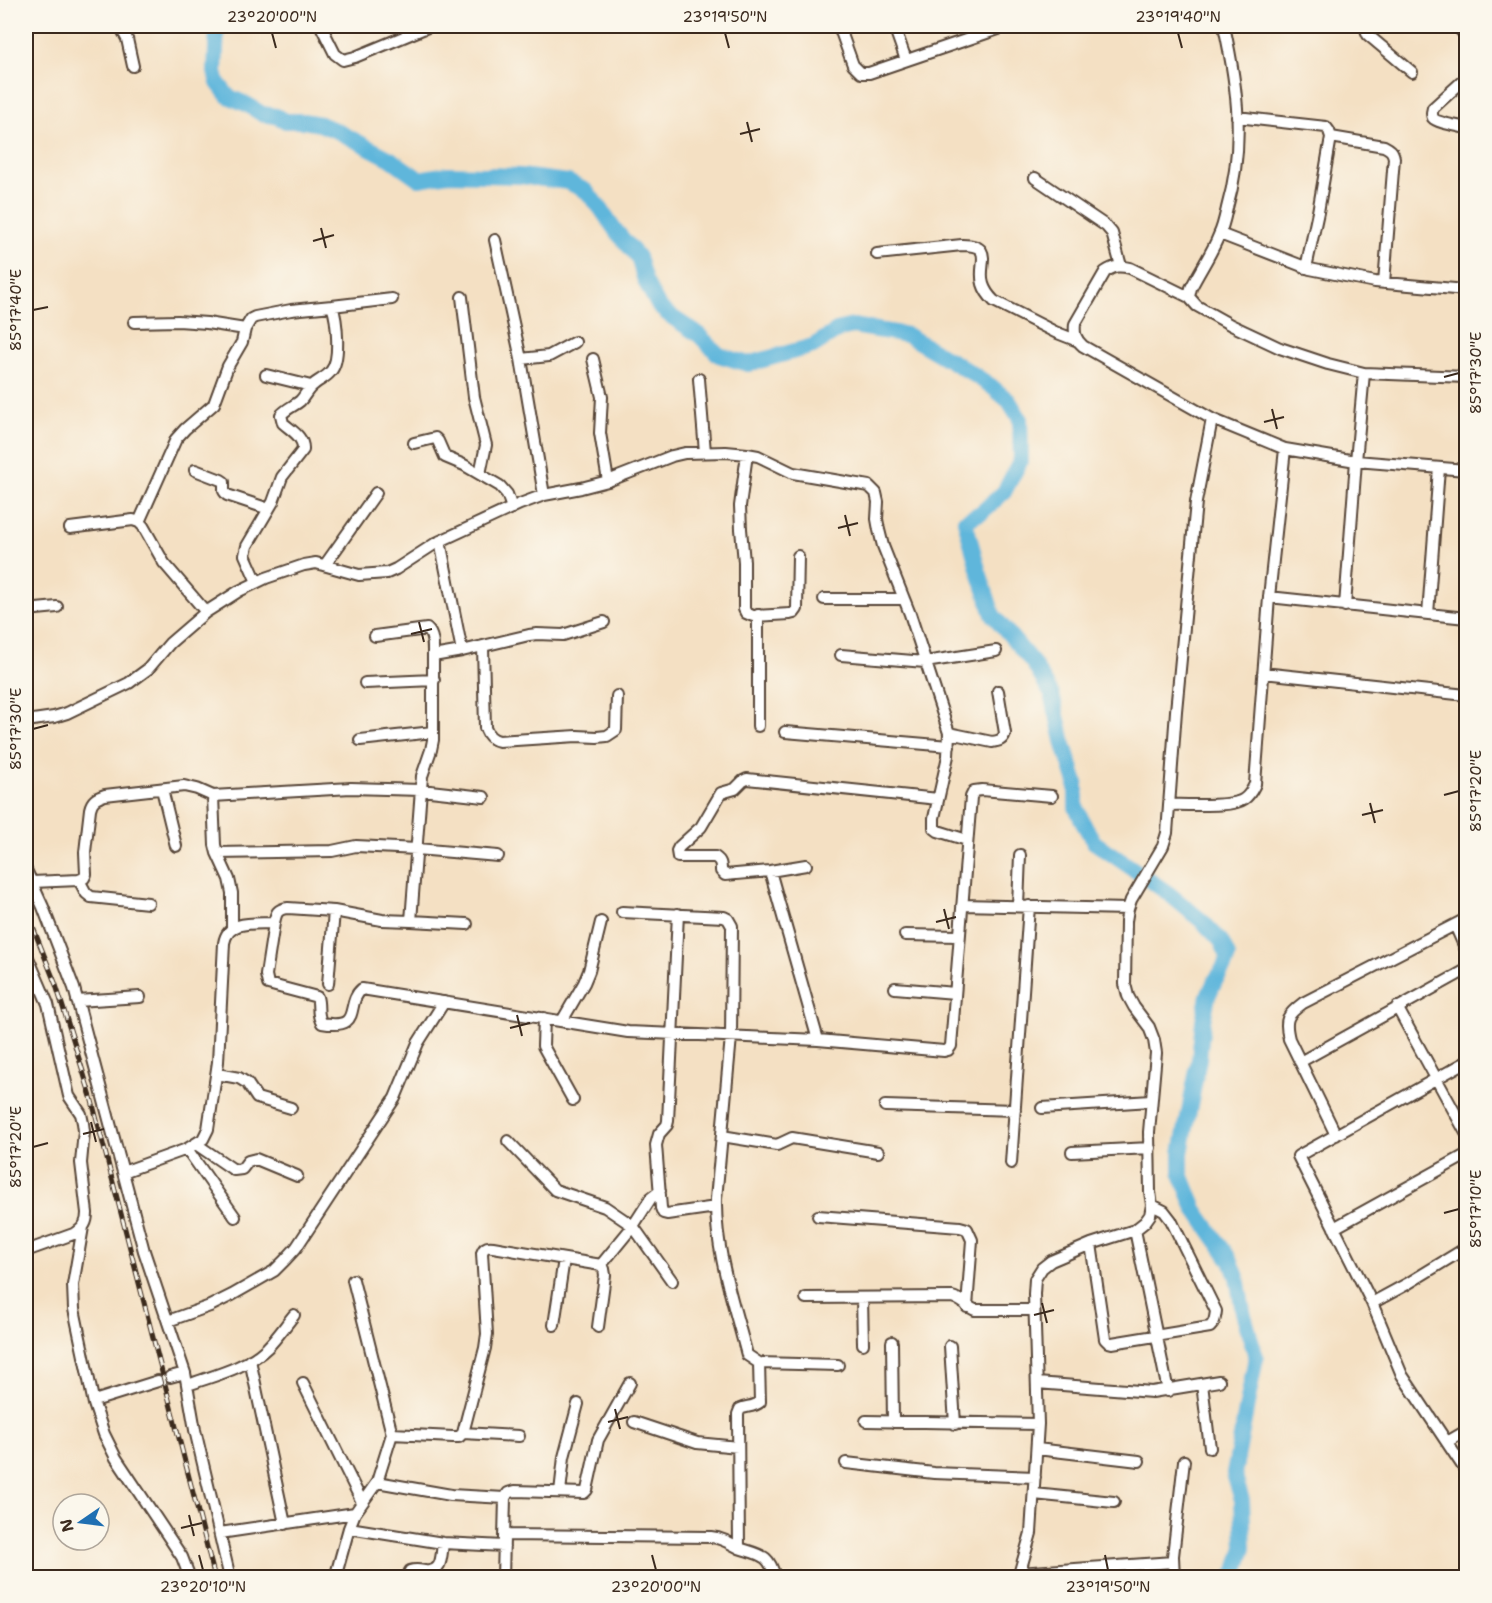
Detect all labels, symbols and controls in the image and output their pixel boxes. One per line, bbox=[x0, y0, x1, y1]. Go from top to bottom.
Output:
text: 23°20'00"N bbox=[227, 7, 317, 27]
text: 23°19'50"N bbox=[682, 7, 768, 27]
text: 23°19'40"N bbox=[1135, 7, 1221, 27]
text: 85°17'40"E bbox=[6, 269, 26, 351]
text: 85°17'30"E bbox=[1466, 332, 1486, 414]
text: 85°17'30"E bbox=[6, 688, 26, 770]
text: 85°17'20"E bbox=[1466, 750, 1486, 832]
text: 85°17'20"E bbox=[6, 1106, 26, 1188]
text: 85°17'10"E bbox=[1466, 1170, 1486, 1248]
north arrow bbox=[51, 1492, 111, 1552]
text: N bbox=[55, 1517, 79, 1534]
text: 23°20'10"N bbox=[160, 1577, 246, 1597]
text: 23°20'00"N bbox=[611, 1577, 701, 1597]
text: 23°19'50"N bbox=[1065, 1577, 1151, 1597]

